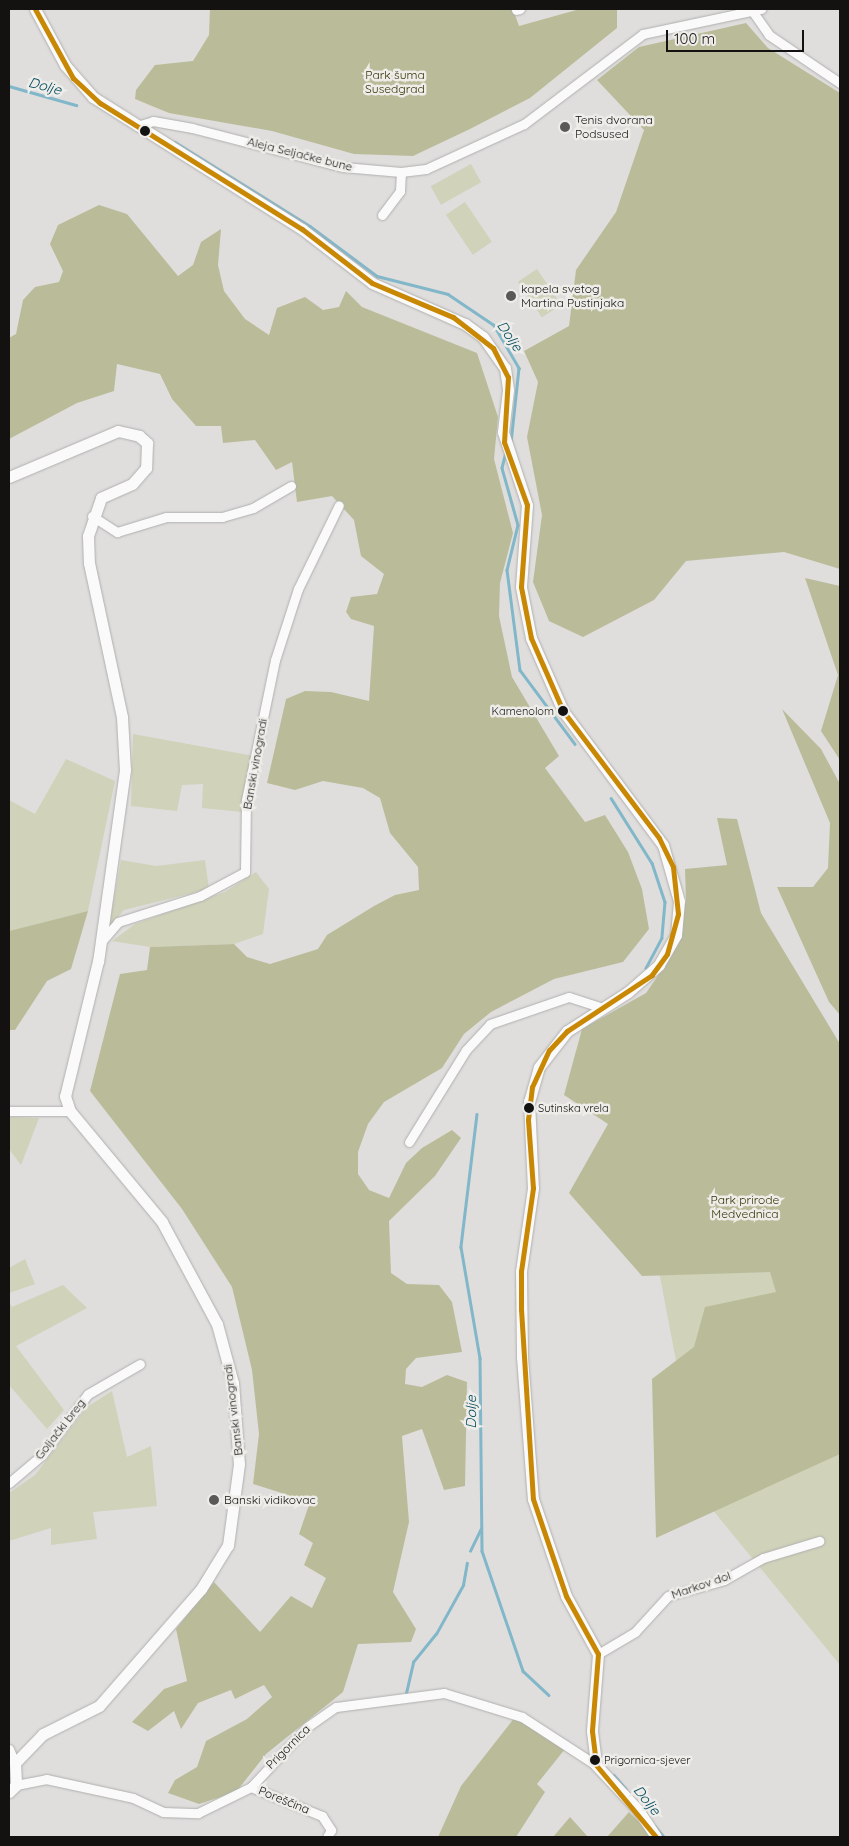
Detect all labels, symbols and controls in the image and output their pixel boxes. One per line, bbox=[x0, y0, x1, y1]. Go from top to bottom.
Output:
scale bar bbox=[669, 20, 806, 52]
text: 100 m bbox=[674, 29, 715, 48]
park label: Park šuma Susedgrad bbox=[365, 68, 425, 96]
water label: Dolje bbox=[27, 74, 63, 98]
place label: Tenis dvorana Podsused bbox=[575, 113, 653, 141]
marker: Tenis dvorana Podsused bbox=[559, 121, 571, 133]
unlabelled marker bbox=[140, 126, 150, 136]
street label: Aleja Seljačke bune bbox=[246, 134, 354, 174]
place label: kapela svetog Martina Pustinjaka bbox=[521, 282, 624, 310]
marker: kapela svetog Martina Pustinjaka bbox=[505, 290, 517, 302]
water label: Dolje bbox=[494, 317, 526, 355]
place label: Kamenolom bbox=[492, 704, 554, 718]
marker: Kamenolom bbox=[558, 706, 568, 716]
street label: Banski vinogradi bbox=[240, 717, 270, 811]
place label: Sutinska vrela bbox=[538, 1101, 609, 1115]
marker: Sutinska vrela bbox=[524, 1103, 534, 1113]
park label: Park prirode Medvednica bbox=[711, 1193, 779, 1221]
street label: Banski vinogradi bbox=[220, 1363, 246, 1457]
water label: Dolje bbox=[463, 1395, 479, 1429]
street label: Goljački breg bbox=[32, 1396, 88, 1462]
place label: Banski vidikovac bbox=[224, 1493, 316, 1507]
marker: Banski vidikovac bbox=[208, 1494, 220, 1506]
street label: Markov dol bbox=[669, 1568, 733, 1602]
street label: Prigornica bbox=[263, 1722, 313, 1772]
place label: Prigornica-sjever bbox=[604, 1753, 691, 1767]
marker: Prigornica-sjever bbox=[590, 1755, 600, 1765]
water label: Dolje bbox=[630, 1782, 664, 1818]
street label: Poreščina bbox=[256, 1783, 312, 1817]

